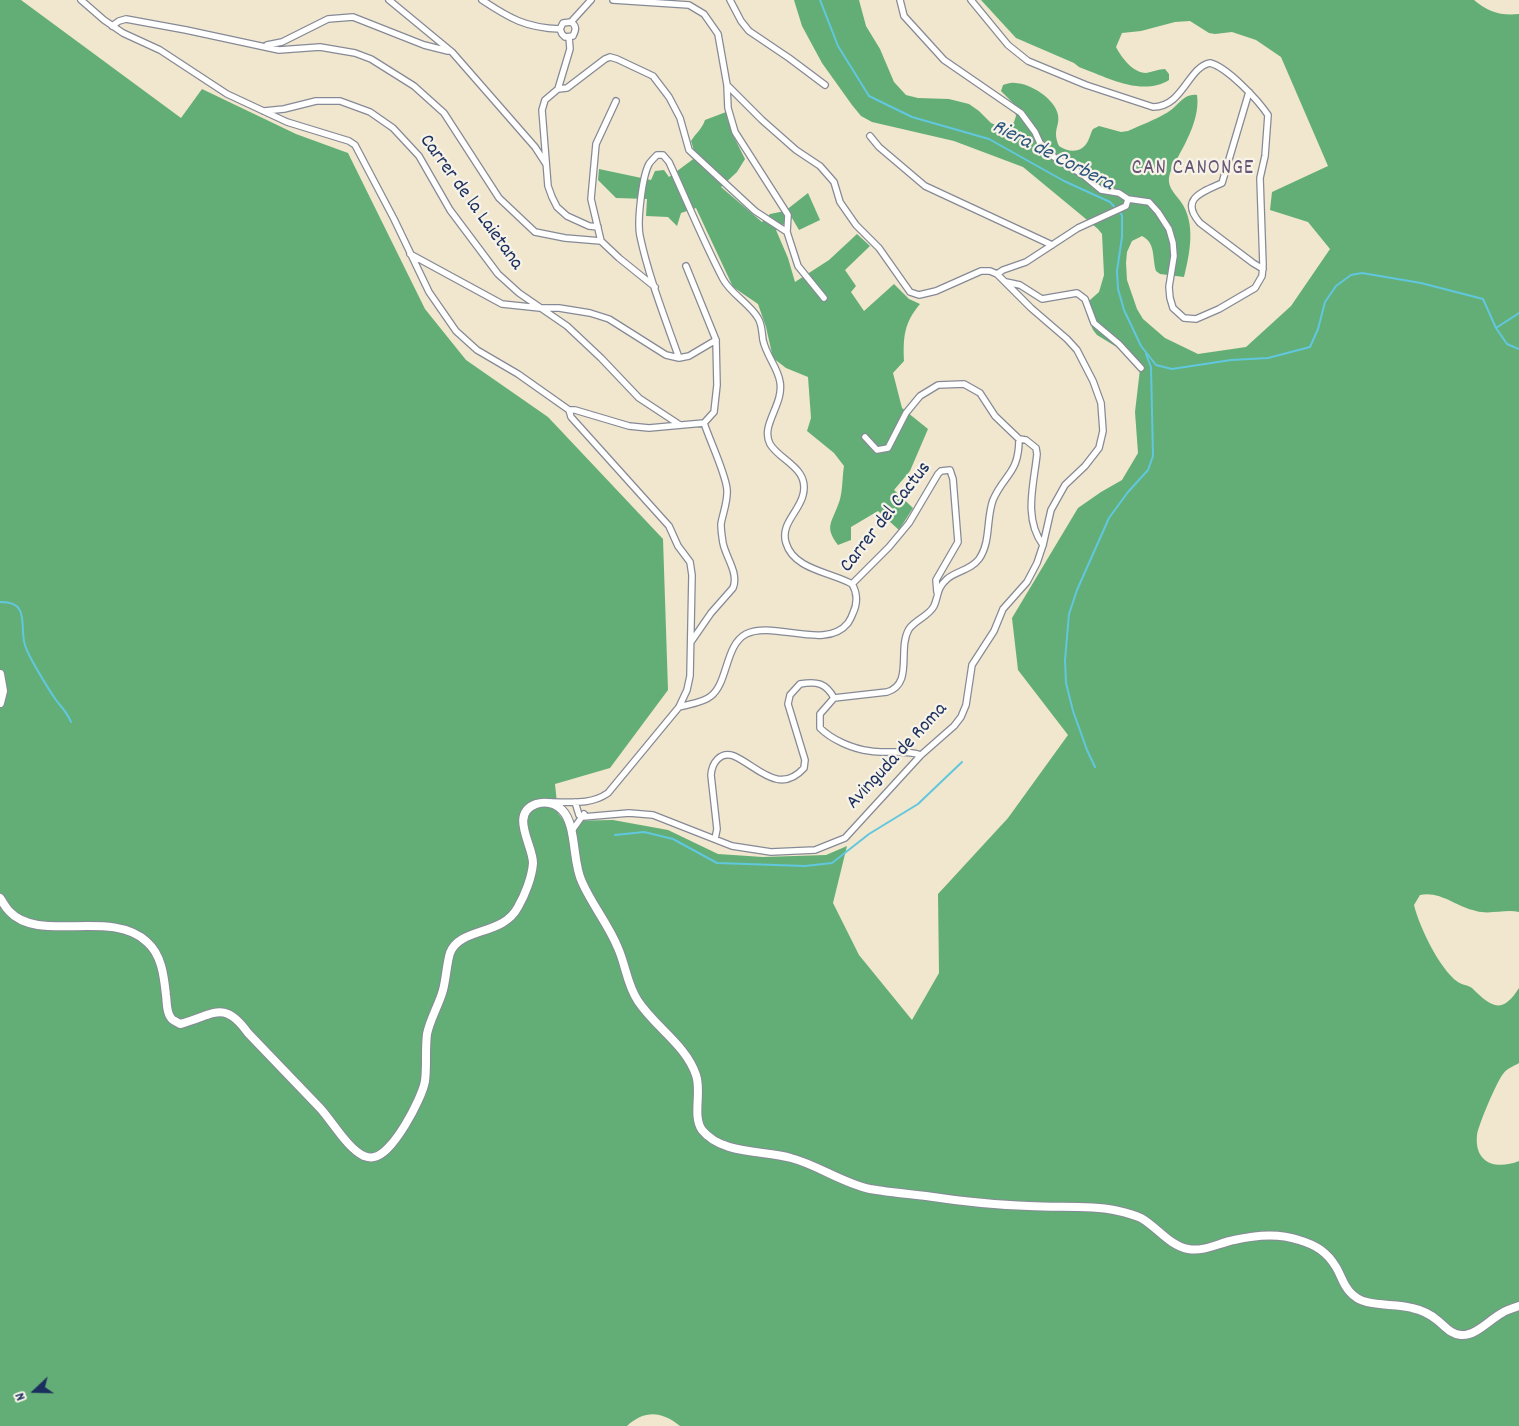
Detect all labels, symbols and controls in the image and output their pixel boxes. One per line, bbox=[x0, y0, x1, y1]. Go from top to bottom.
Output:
water label: Riera de Corbera bbox=[987, 116, 1117, 198]
street label: Carrer de la Laietana bbox=[413, 131, 527, 275]
district label: CAN CANONGE bbox=[1130, 157, 1256, 183]
street label: Carrer del Cactus bbox=[836, 458, 938, 578]
street label: Avinguda de Roma bbox=[842, 699, 954, 815]
north arrow bbox=[10, 1366, 60, 1416]
text: N bbox=[10, 1390, 32, 1403]

